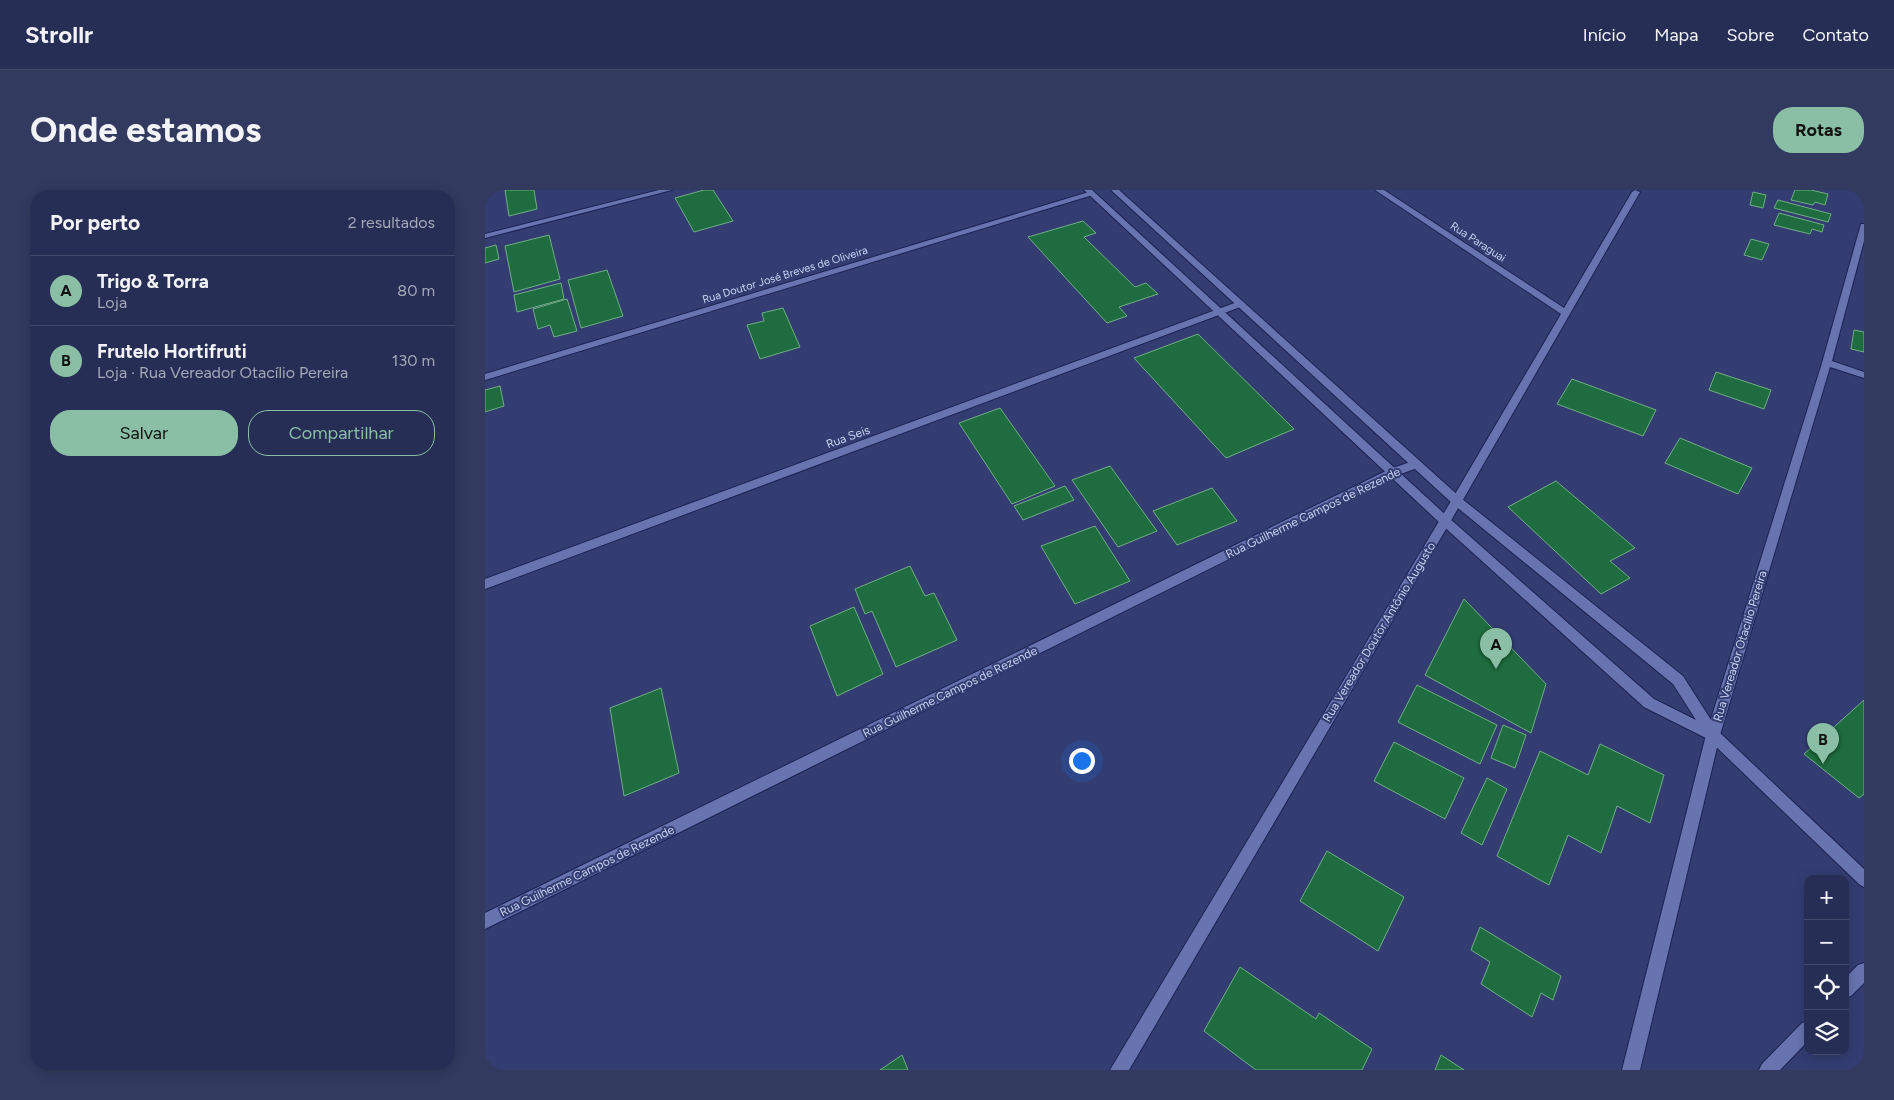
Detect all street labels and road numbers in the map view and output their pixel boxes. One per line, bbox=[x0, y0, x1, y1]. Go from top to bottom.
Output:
street label: Rua Paraguai bbox=[1448, 219, 1508, 265]
street label: Rua Doutor José Breves de Oliveira bbox=[701, 244, 869, 306]
street label: Rua Seis bbox=[824, 422, 872, 451]
street label: Rua Guilherme Campos de Rezende bbox=[1223, 464, 1403, 561]
street label: Rua Vereador Doutor Antônio Augusto bbox=[1320, 540, 1438, 724]
street label: Rua Vereador Otacílio Pereira bbox=[1710, 569, 1770, 723]
street label: Rua Guilherme Campos de Rezende bbox=[860, 643, 1040, 740]
street label: Rua Guilherme Campos de Rezende bbox=[497, 822, 677, 919]

